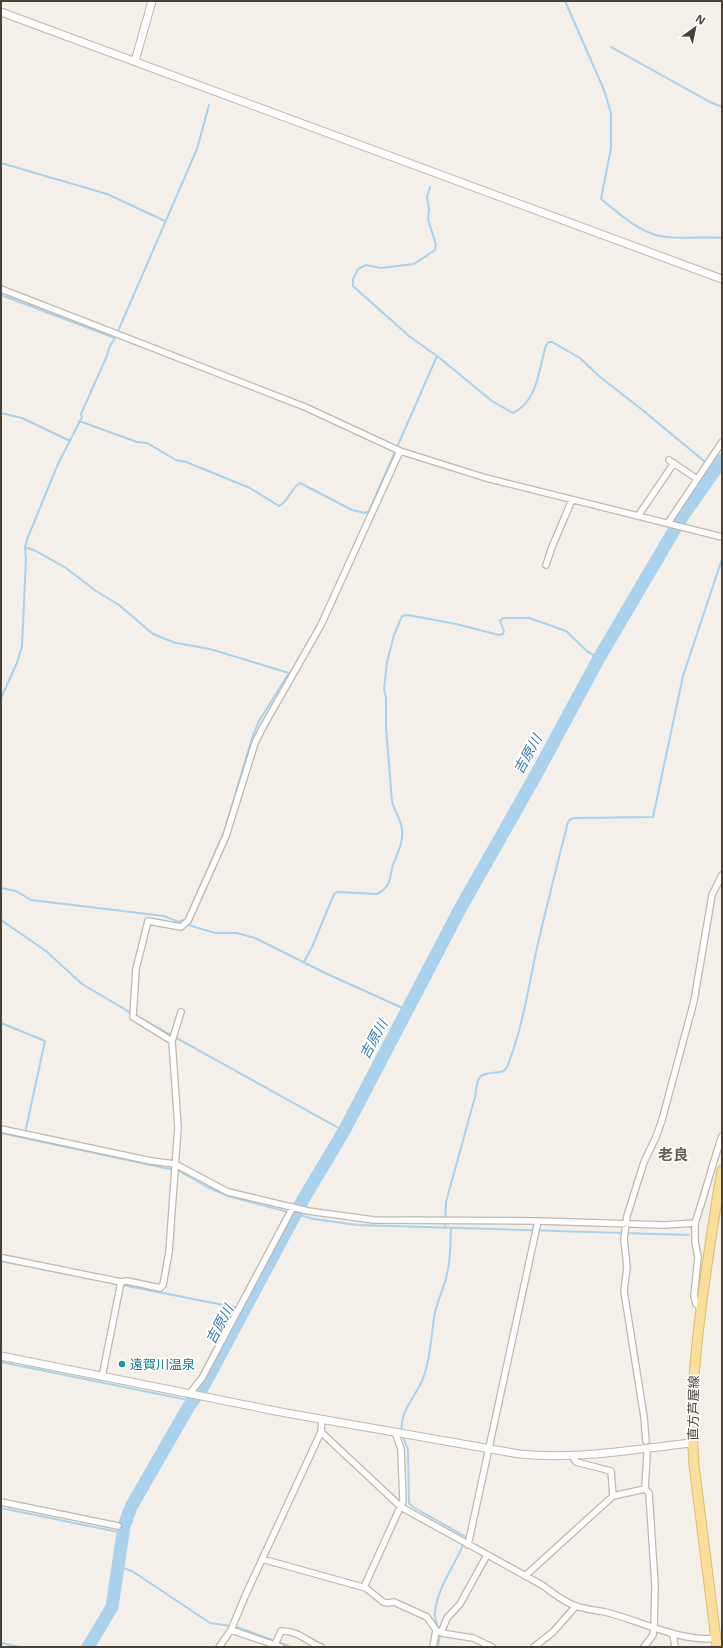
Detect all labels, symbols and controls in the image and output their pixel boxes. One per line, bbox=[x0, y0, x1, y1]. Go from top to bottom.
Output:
north arrow bbox=[675, 8, 715, 48]
text: N bbox=[693, 10, 709, 28]
water label: 吉原川 bbox=[509, 729, 546, 777]
water label: 吉原川 bbox=[355, 1014, 392, 1062]
district label: 老良 bbox=[658, 1144, 688, 1164]
water label: 吉原川 bbox=[201, 1299, 238, 1347]
place label: 遠賀川温泉 bbox=[130, 1355, 195, 1373]
marker: 遠賀川温泉 bbox=[117, 1359, 127, 1369]
street label: 直方芦屋線 bbox=[683, 1375, 703, 1441]

